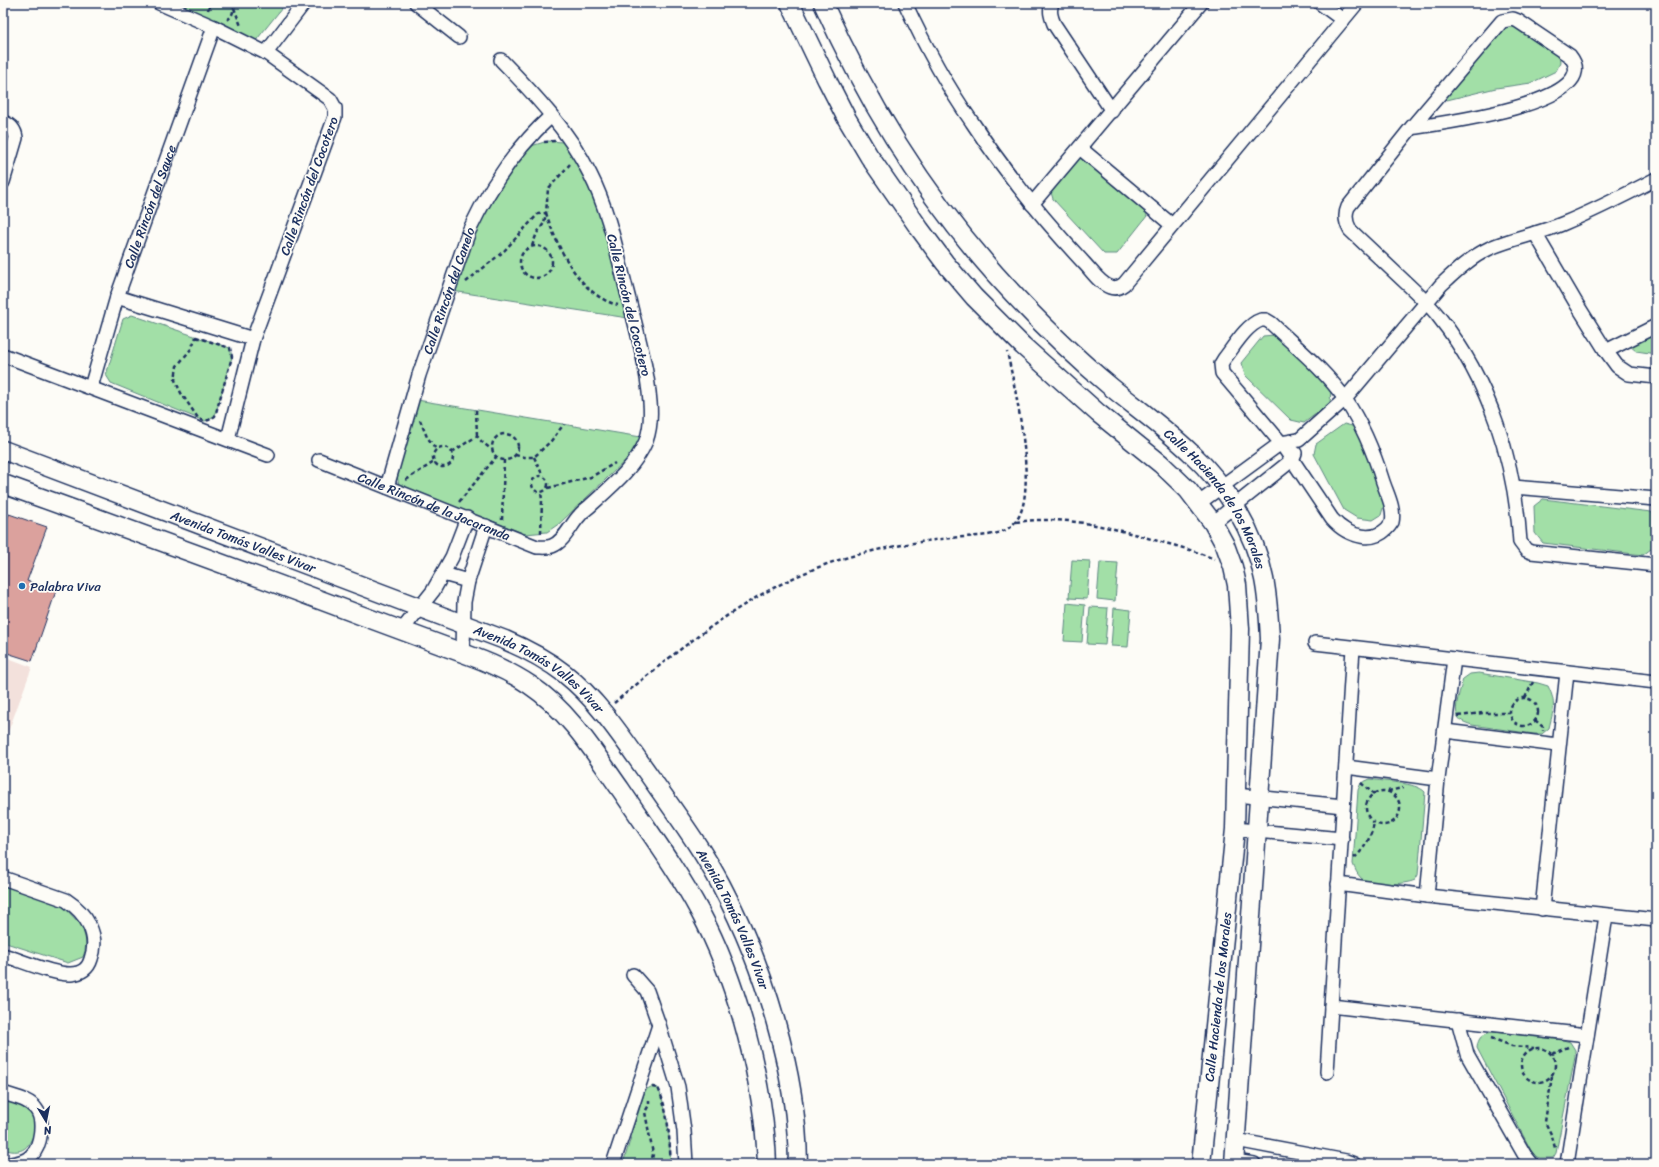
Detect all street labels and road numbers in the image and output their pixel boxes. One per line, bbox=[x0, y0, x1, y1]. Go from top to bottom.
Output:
street label: Calle Rincón del Cocotero bbox=[273, 113, 345, 259]
street label: Calle Rincón del Sauce bbox=[117, 141, 182, 271]
street label: Calle Rincón del Canelo bbox=[416, 222, 481, 357]
street label: Calle Rincón del Cocotero bbox=[600, 231, 658, 379]
street label: Calle Hacienda de los Morales bbox=[1159, 422, 1273, 572]
street label: Calle Rincón de la Jacaranda bbox=[354, 465, 514, 547]
street label: Avenida Tomás Valles Vivar bbox=[166, 503, 320, 579]
street label: Avenida Tomás Valles Vivar bbox=[469, 617, 611, 719]
street label: Avenida Tomás Valles Vivar bbox=[690, 843, 776, 993]
street label: Calle Hacienda de los Morales bbox=[1198, 911, 1238, 1083]

